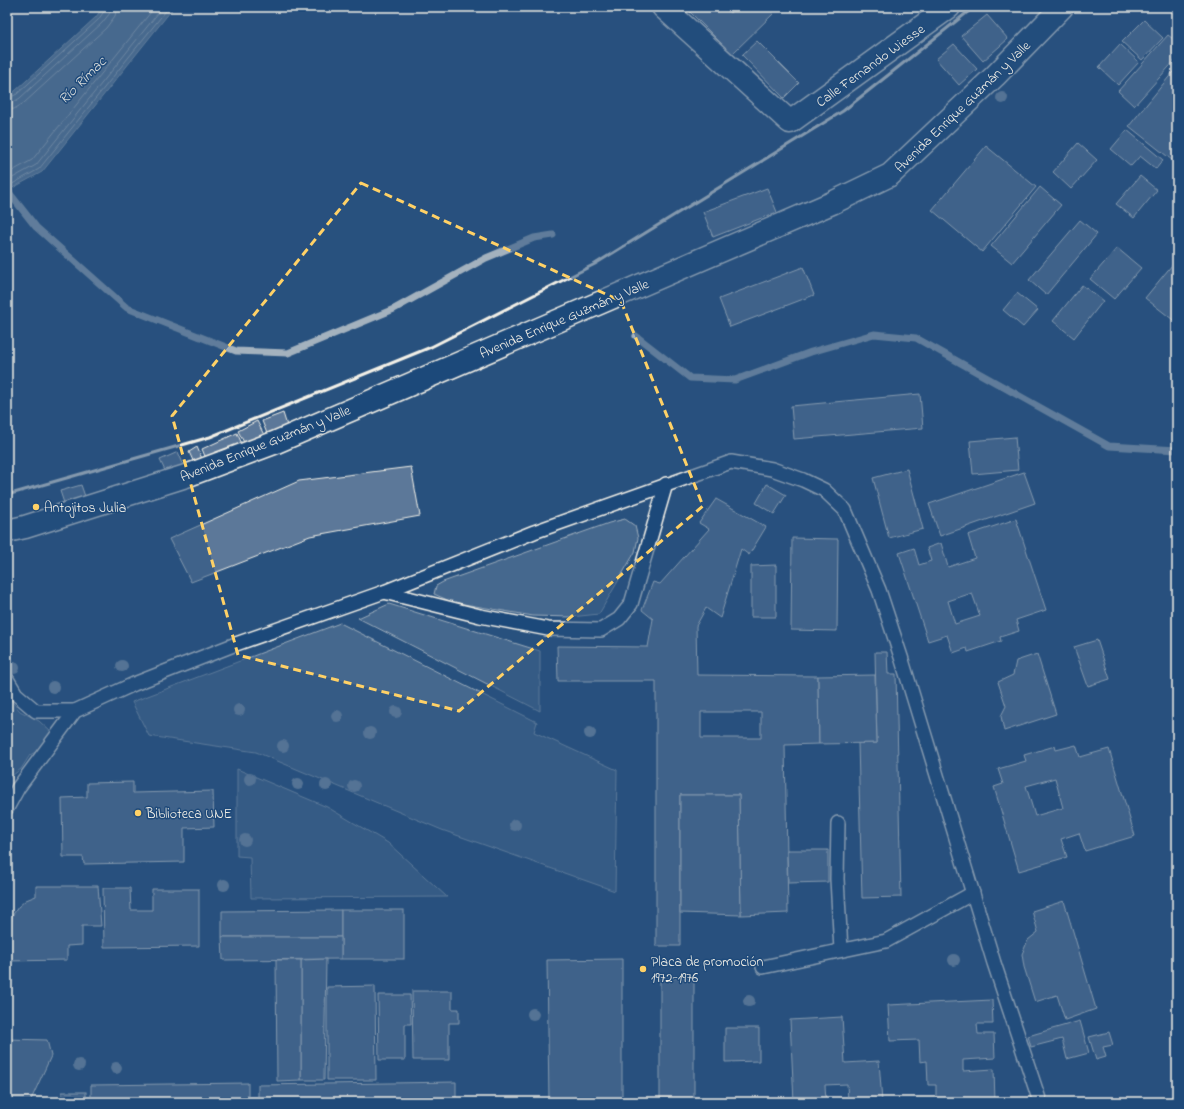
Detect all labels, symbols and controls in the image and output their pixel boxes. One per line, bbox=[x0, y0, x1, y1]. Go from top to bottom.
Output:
street label: Calle Fernando Wiesse bbox=[812, 19, 930, 113]
street label: Avenida Enrique Guzmán y Valle bbox=[890, 36, 1037, 179]
water label: Río Rímac bbox=[54, 51, 113, 110]
street label: Avenida Enrique Guzmán y Valle bbox=[477, 274, 654, 366]
street label: Avenida Enrique Guzmán y Valle bbox=[177, 400, 355, 489]
place label: Antojitos Julia bbox=[44, 498, 126, 519]
marker: Antojitos Julia bbox=[31, 502, 41, 512]
place label: Biblioteca UNE bbox=[145, 804, 232, 825]
marker: Biblioteca UNE bbox=[133, 808, 143, 818]
place label: Placa de promoción 1972-1976 bbox=[651, 952, 763, 989]
marker: Placa de promoción 1972-1976 bbox=[638, 964, 648, 974]

